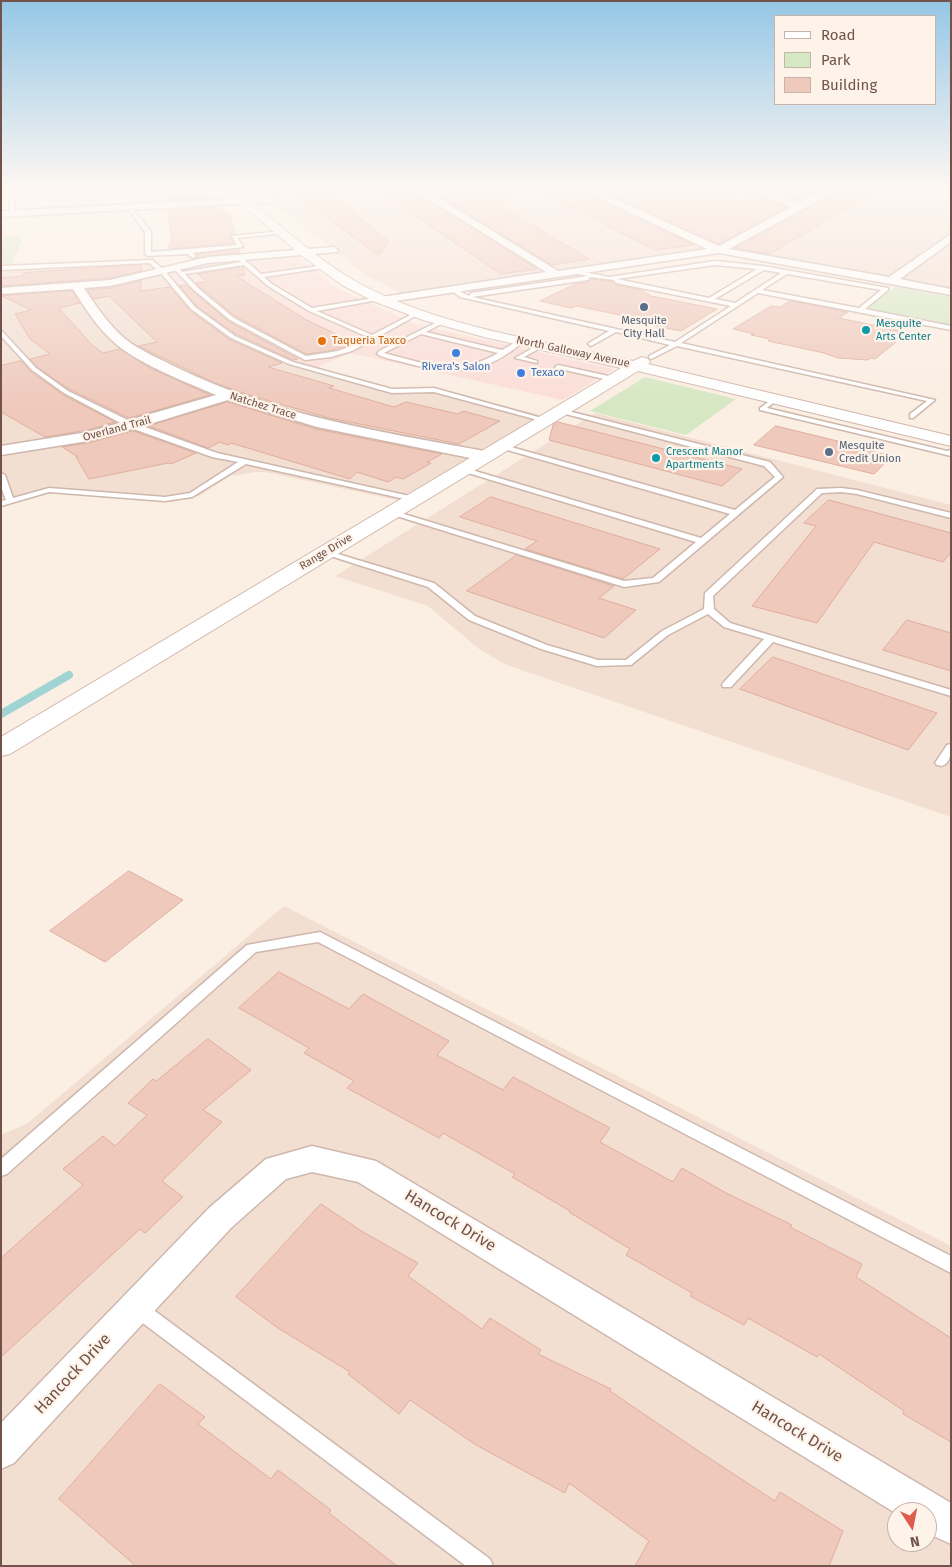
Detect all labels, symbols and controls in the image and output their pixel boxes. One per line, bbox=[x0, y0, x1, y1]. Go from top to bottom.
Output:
legend bbox=[774, 15, 937, 105]
text: Road bbox=[821, 26, 856, 44]
text: Park bbox=[821, 51, 851, 69]
text: Building bbox=[821, 76, 877, 94]
marker: Mesquite City Hall bbox=[638, 301, 650, 313]
place label: Mesquite City Hall bbox=[621, 314, 667, 340]
place label: Mesquite Arts Center bbox=[876, 317, 931, 343]
marker: Mesquite Arts Center bbox=[860, 324, 872, 336]
place label: Taqueria Taxco bbox=[332, 334, 406, 348]
street label: North Galloway Avenue bbox=[515, 334, 631, 370]
marker: Taqueria Taxco bbox=[316, 335, 328, 347]
marker: Rivera's Salon bbox=[450, 347, 462, 359]
place label: Rivera's Salon bbox=[421, 360, 491, 374]
place label: Texaco bbox=[531, 366, 565, 380]
marker: Texaco bbox=[515, 367, 527, 379]
street label: Natchez Trace bbox=[228, 390, 298, 422]
street label: Overland Trail bbox=[82, 414, 152, 444]
place label: Mesquite Credit Union bbox=[839, 439, 901, 465]
place label: Crescent Manor Apartments bbox=[666, 445, 743, 471]
marker: Mesquite Credit Union bbox=[823, 446, 835, 458]
marker: Crescent Manor Apartments bbox=[650, 452, 662, 464]
street label: Range Drive bbox=[297, 531, 355, 573]
street label: Hancock Drive bbox=[401, 1186, 499, 1256]
street label: Hancock Drive bbox=[31, 1330, 115, 1418]
street label: Hancock Drive bbox=[748, 1397, 846, 1467]
north arrow bbox=[887, 1502, 937, 1552]
text: N bbox=[909, 1532, 921, 1550]

